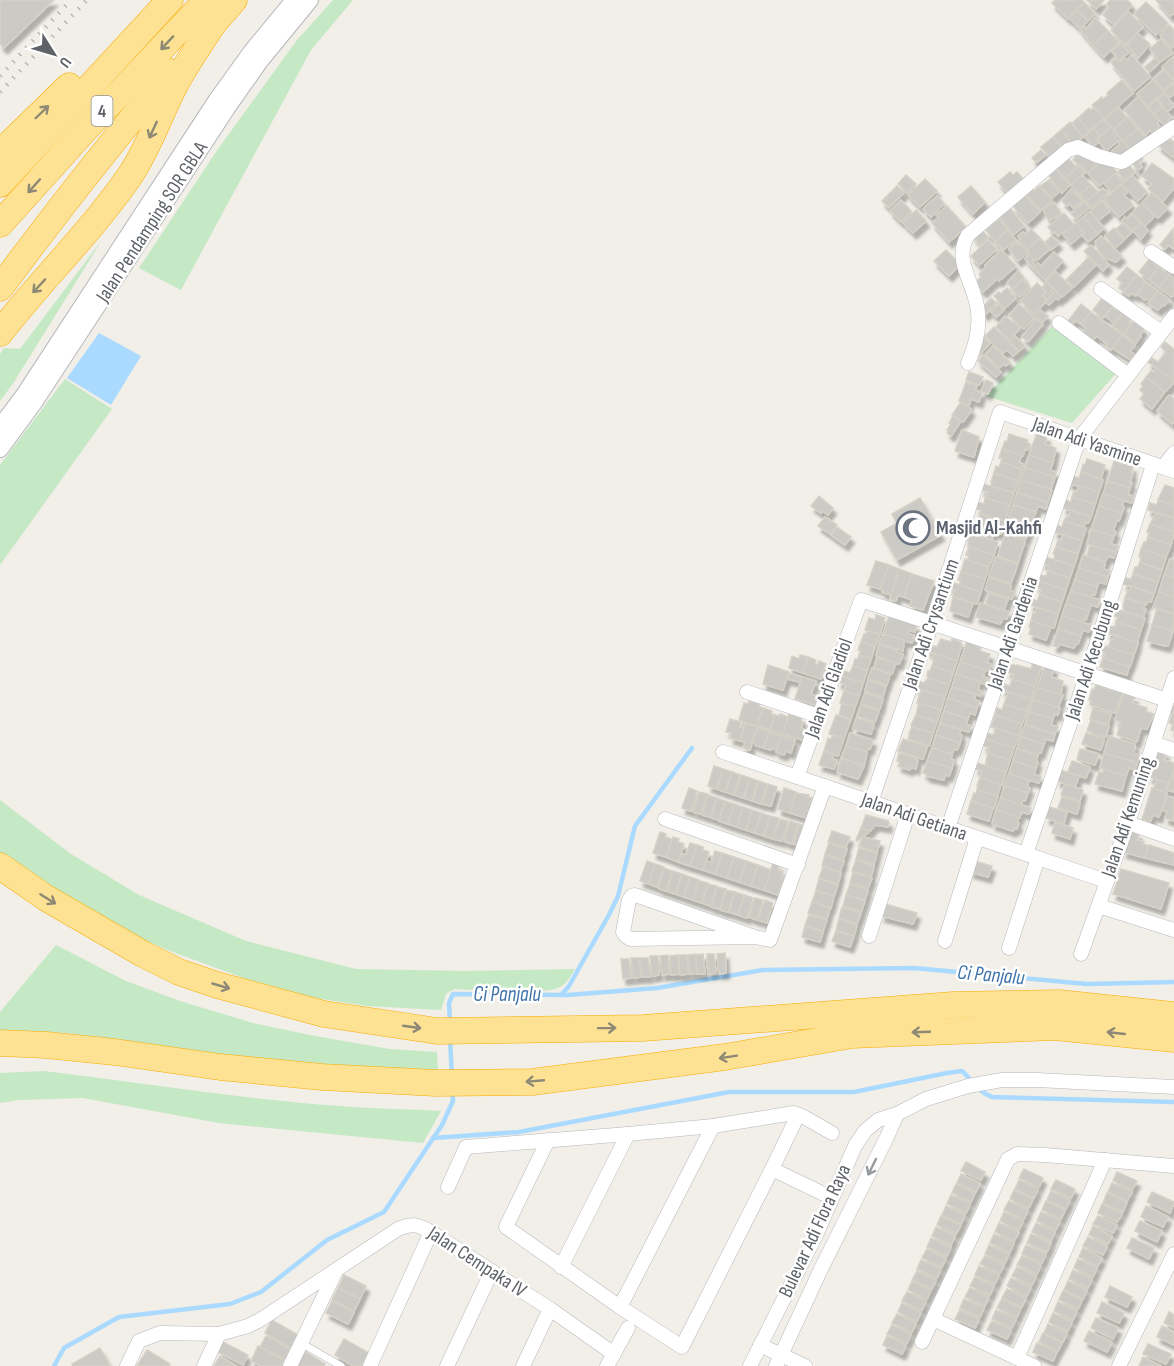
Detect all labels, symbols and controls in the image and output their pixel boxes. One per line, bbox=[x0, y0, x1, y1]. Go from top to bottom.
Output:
north arrow bbox=[24, 24, 84, 84]
one-way arrow bbox=[159, 35, 174, 50]
text: U bbox=[55, 53, 75, 71]
road number: 4 bbox=[92, 96, 112, 126]
one-way arrow bbox=[34, 106, 49, 120]
one-way arrow bbox=[147, 121, 159, 139]
street label: Jalan Pendamping SOR GBLA bbox=[91, 137, 213, 308]
one-way arrow bbox=[27, 178, 41, 193]
one-way arrow bbox=[31, 279, 46, 294]
street label: Jalan Adi Yasmine bbox=[1028, 412, 1145, 472]
mosque icon: Masjid Al-Kahfi bbox=[895, 510, 931, 546]
place label: Masjid Al-Kahfi bbox=[936, 516, 1042, 540]
street label: Jalan Adi Crysantium bbox=[897, 556, 965, 693]
street label: Jalan Adi Gardenia bbox=[982, 573, 1044, 694]
street label: Jalan Adi Kecubung bbox=[1060, 597, 1122, 724]
street label: Jalan Adi Gladiol bbox=[800, 635, 858, 742]
street label: Jalan Adi Kemuning bbox=[1096, 754, 1160, 881]
street label: Jalan Adi Getiana bbox=[857, 787, 970, 846]
one-way arrow bbox=[39, 894, 56, 906]
water label: Ci Panjalu bbox=[956, 960, 1026, 990]
one-way arrow bbox=[212, 981, 231, 992]
water label: Ci Panjalu bbox=[473, 982, 541, 1007]
one-way arrow bbox=[401, 1021, 421, 1032]
one-way arrow bbox=[596, 1022, 616, 1034]
one-way arrow bbox=[912, 1026, 932, 1038]
one-way arrow bbox=[1106, 1027, 1126, 1038]
one-way arrow bbox=[719, 1051, 739, 1062]
one-way arrow bbox=[525, 1076, 545, 1087]
one-way arrow bbox=[866, 1157, 878, 1175]
street label: Bulevar Adi Flora Raya bbox=[774, 1161, 856, 1301]
street label: Jalan Cempaka IV bbox=[422, 1221, 531, 1303]

